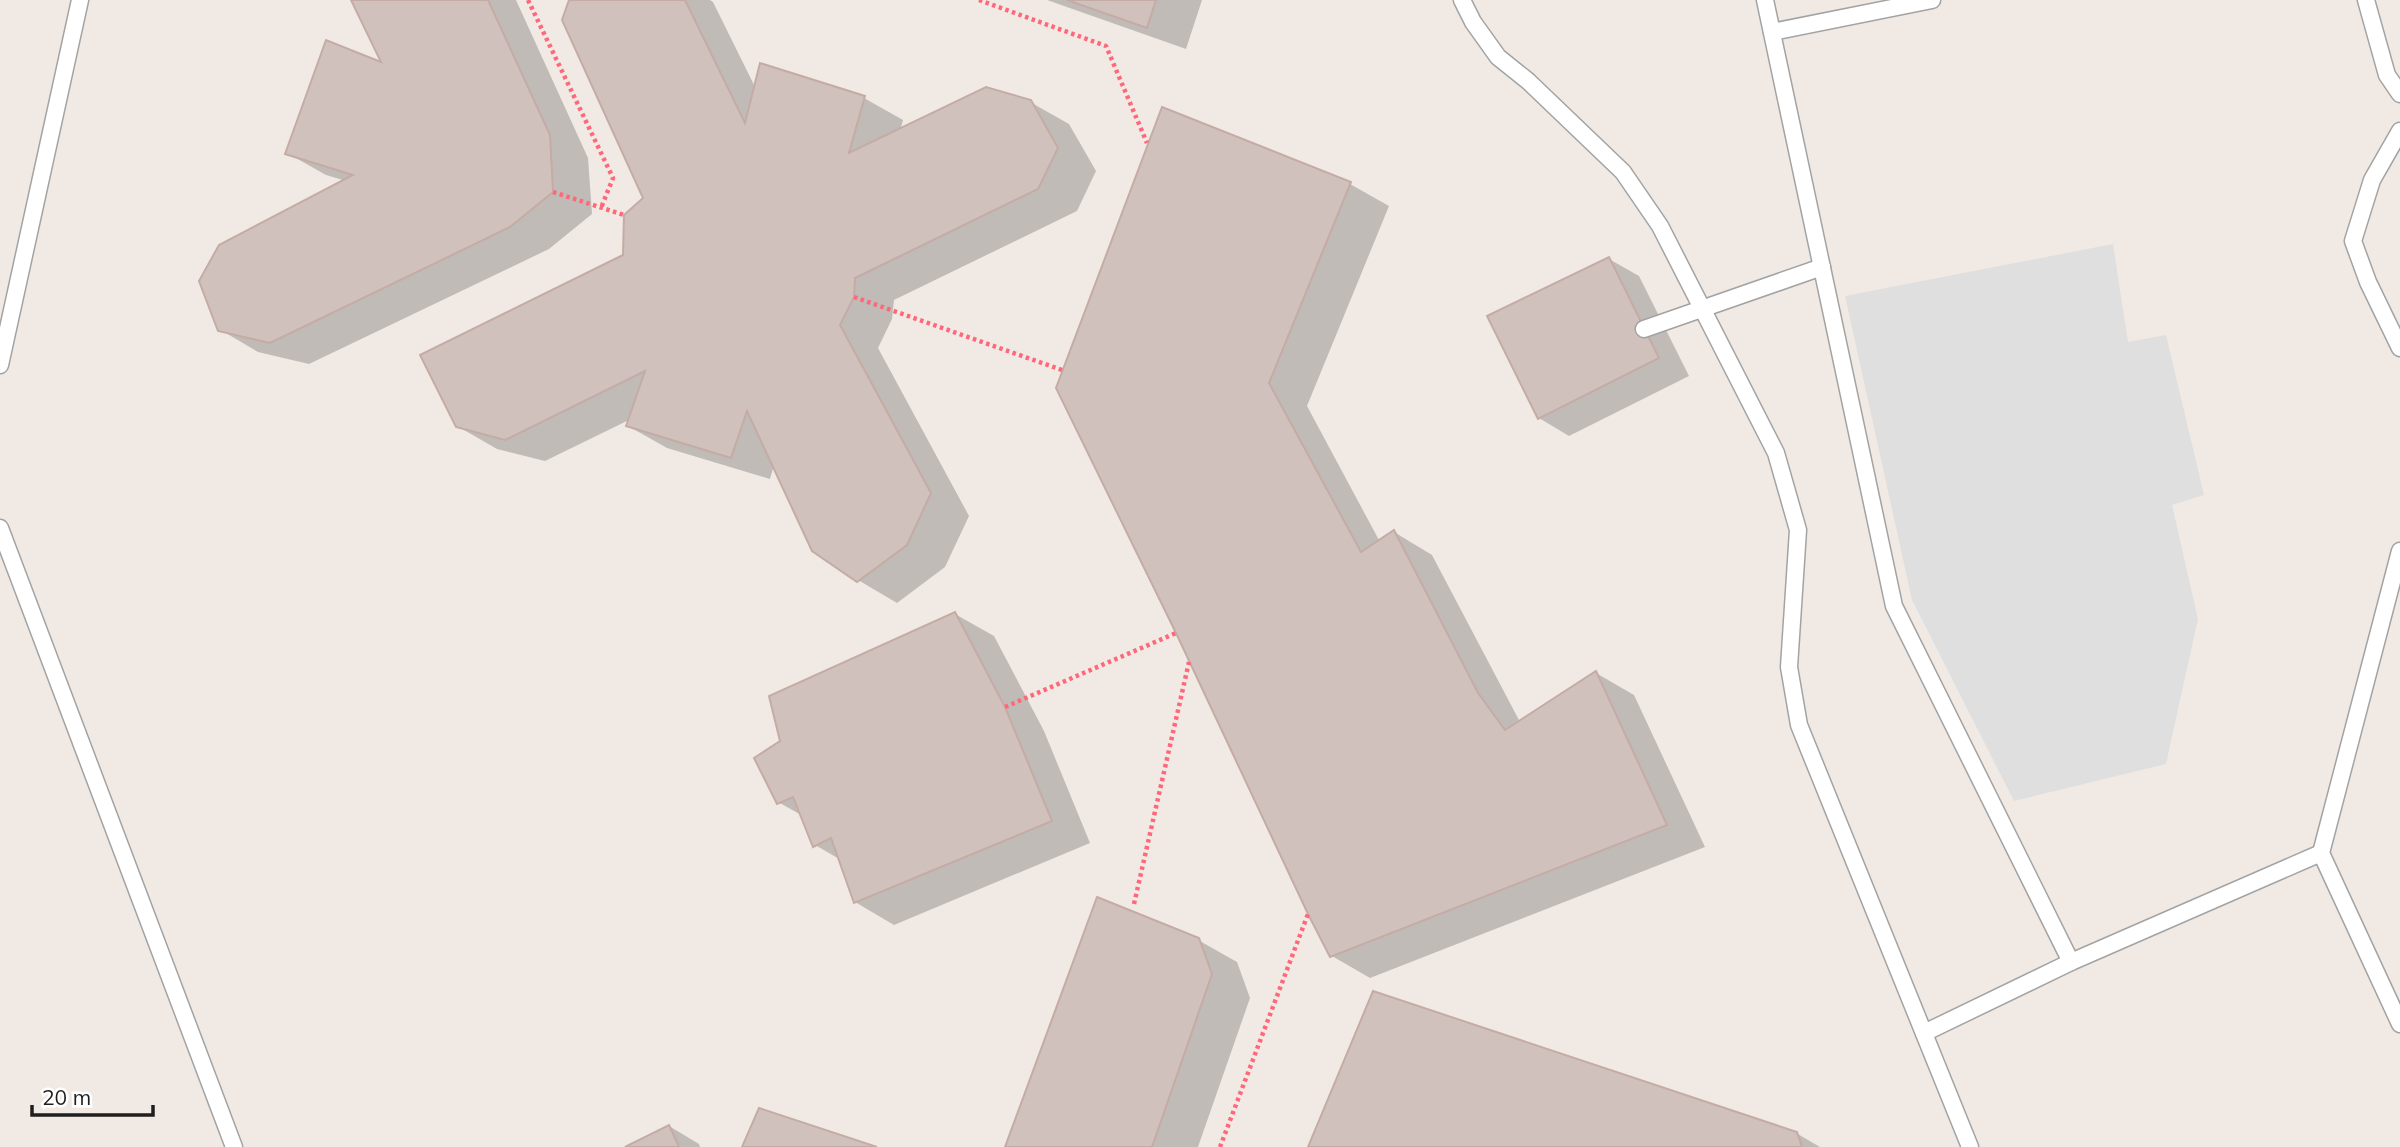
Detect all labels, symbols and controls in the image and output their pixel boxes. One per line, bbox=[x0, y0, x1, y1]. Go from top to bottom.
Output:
scale bar bbox=[32, 1074, 152, 1118]
text: 20 m bbox=[42, 1084, 91, 1110]

